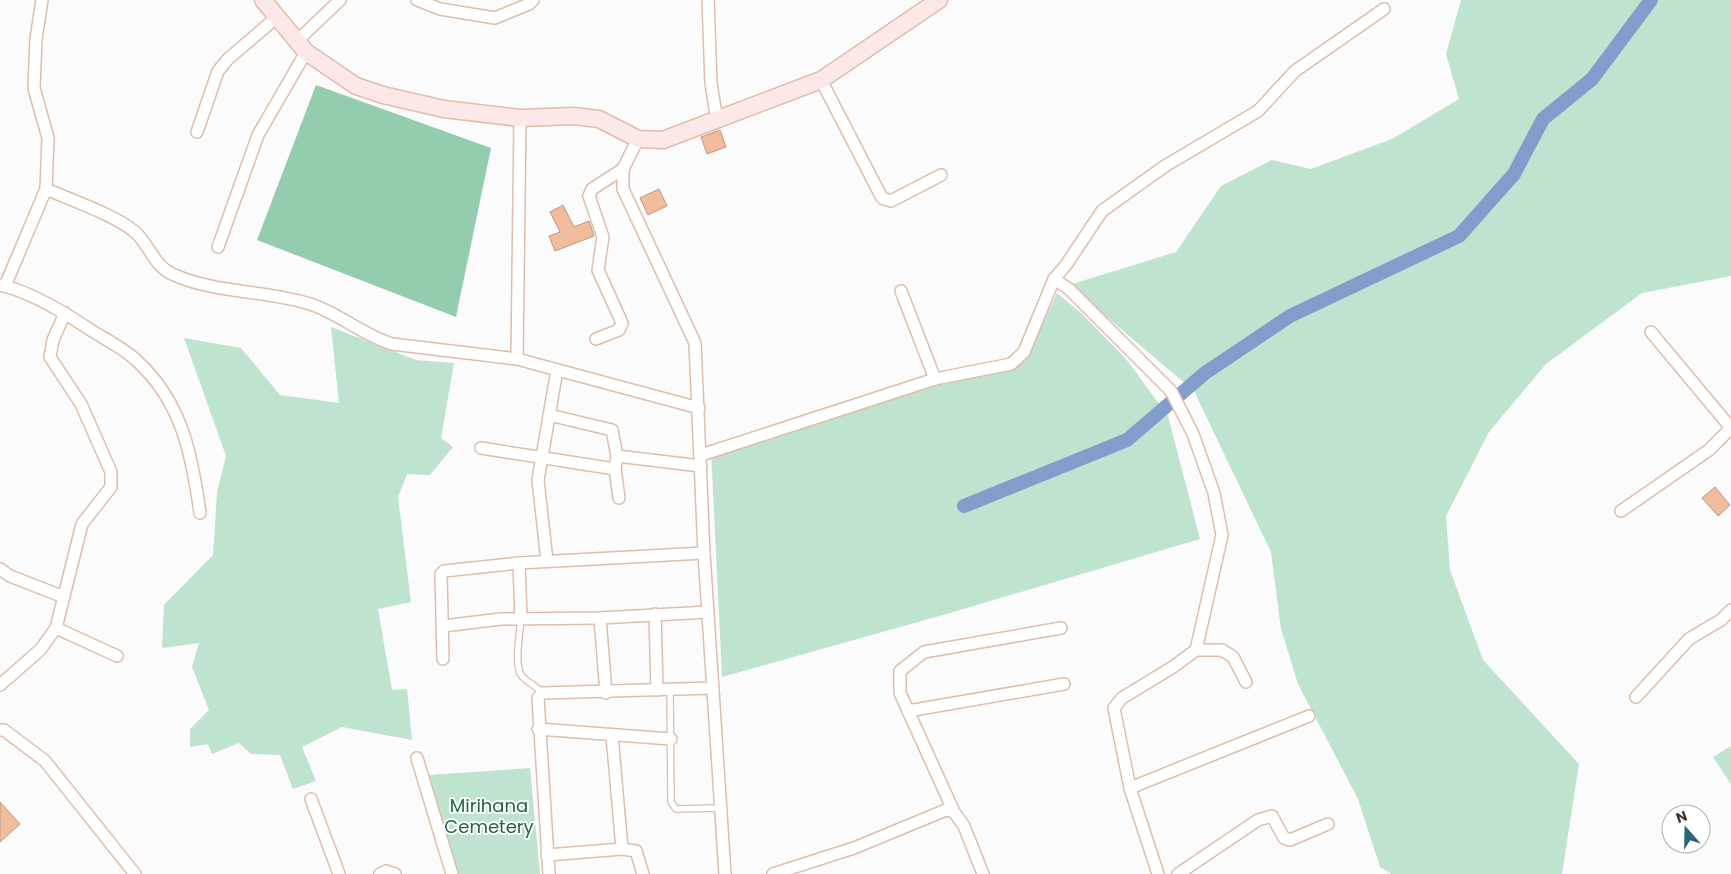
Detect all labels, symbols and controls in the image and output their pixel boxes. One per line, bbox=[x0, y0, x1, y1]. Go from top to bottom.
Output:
park label: Mirihana Cemetery bbox=[444, 793, 534, 839]
north arrow bbox=[1661, 804, 1711, 854]
text: N bbox=[1673, 806, 1690, 828]

